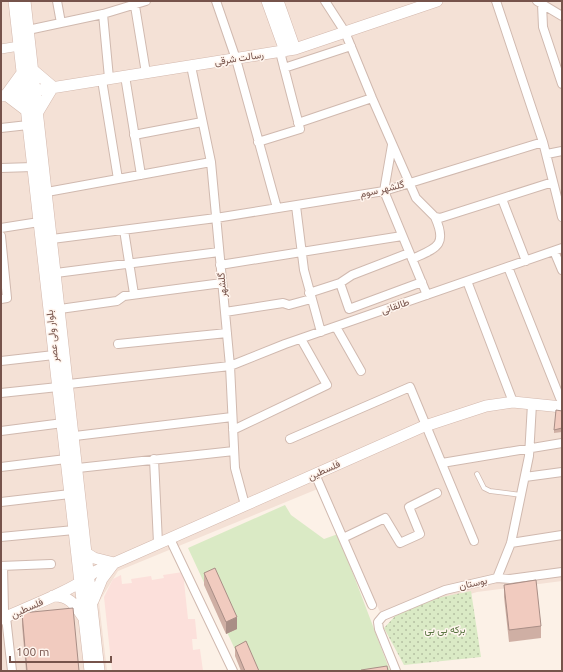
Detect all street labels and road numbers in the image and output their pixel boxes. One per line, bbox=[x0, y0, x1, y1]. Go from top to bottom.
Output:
street label: رسالت شرقی bbox=[214, 49, 265, 68]
street label: گلشهر سوم bbox=[359, 178, 406, 200]
street label: گلشهر bbox=[215, 271, 230, 299]
street label: طالقانی bbox=[380, 296, 411, 317]
street label: بلوار ولی عصر bbox=[44, 309, 61, 364]
street label: فلسطین bbox=[306, 458, 343, 483]
street label: بوستان bbox=[458, 575, 488, 592]
street label: فلسطین bbox=[9, 596, 46, 621]

